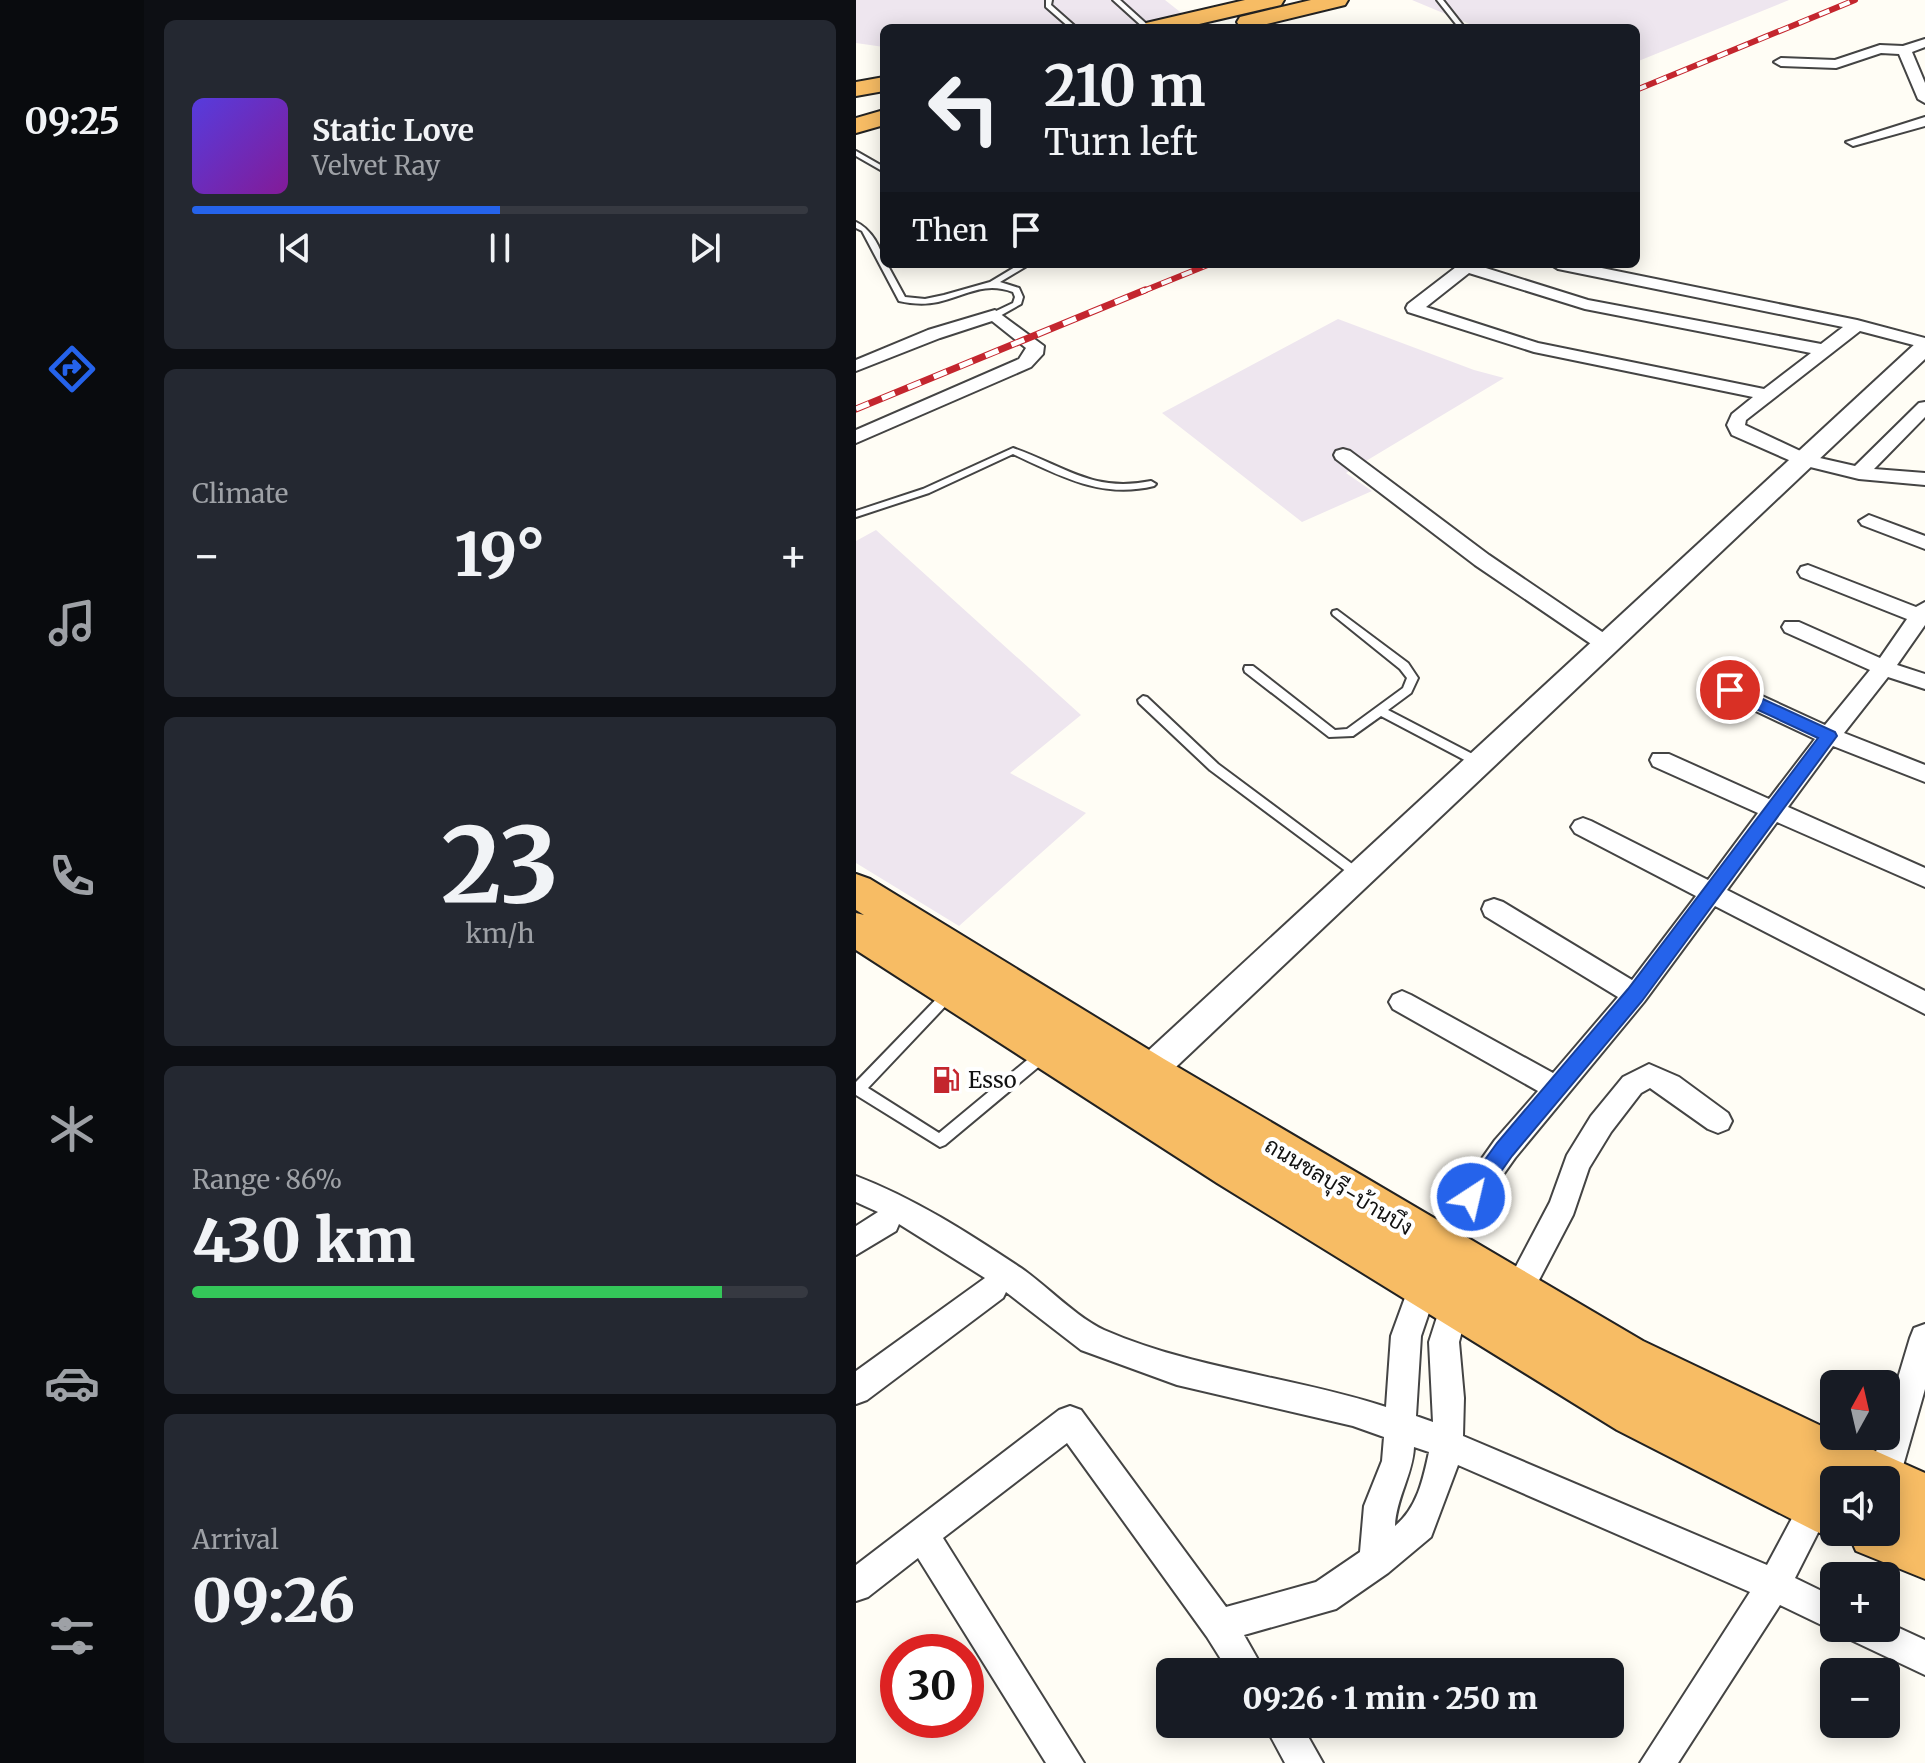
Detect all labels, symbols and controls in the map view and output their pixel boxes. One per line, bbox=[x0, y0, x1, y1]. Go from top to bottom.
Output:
text: 210 m bbox=[1044, 51, 1206, 121]
icon: left bbox=[912, 56, 1016, 160]
text: 09:25 bbox=[24, 99, 120, 144]
text: Static Love bbox=[312, 111, 474, 149]
text: Turn left bbox=[1044, 120, 1198, 165]
text: Velvet Ray bbox=[312, 149, 440, 182]
icon: arrive bbox=[1004, 208, 1048, 252]
text: Then bbox=[912, 211, 988, 249]
icon: previous bbox=[273, 226, 317, 270]
icon: pause bbox=[478, 226, 522, 270]
icon: next bbox=[683, 226, 727, 270]
icon: directions bbox=[44, 341, 100, 397]
text: Climate bbox=[192, 477, 288, 510]
text: 19° bbox=[455, 517, 545, 592]
text: − bbox=[192, 528, 221, 583]
text: + bbox=[779, 528, 808, 583]
icon: music bbox=[44, 595, 100, 651]
pin bbox=[1696, 656, 1764, 724]
icon: arrive bbox=[1708, 668, 1752, 712]
text: 23 bbox=[441, 800, 559, 930]
icon: phone bbox=[44, 848, 100, 904]
text: km/h bbox=[466, 917, 534, 950]
fuel station icon: Esso bbox=[931, 1065, 961, 1095]
place label: Esso bbox=[968, 1066, 1017, 1094]
icon: climate bbox=[44, 1101, 100, 1157]
street label: ถนนชลบุรี-บ้านบึง bbox=[1259, 1131, 1418, 1243]
position arrow bbox=[1429, 1155, 1513, 1239]
text: Range · 86% bbox=[192, 1163, 342, 1196]
text: 430 km bbox=[192, 1203, 415, 1278]
icon: car bbox=[44, 1355, 100, 1411]
north arrow bbox=[1820, 1370, 1900, 1450]
map controls bbox=[1820, 1370, 1900, 1738]
button: sound bbox=[1820, 1466, 1900, 1546]
text: Arrival bbox=[192, 1523, 279, 1556]
button: + bbox=[1820, 1562, 1900, 1642]
text: 09:26 bbox=[192, 1563, 355, 1638]
icon: filters bbox=[44, 1608, 100, 1664]
speed limit sign: 30 bbox=[880, 1634, 984, 1738]
button: − bbox=[1820, 1658, 1900, 1738]
text: 09:26 · 1 min · 250 m bbox=[1243, 1679, 1537, 1717]

